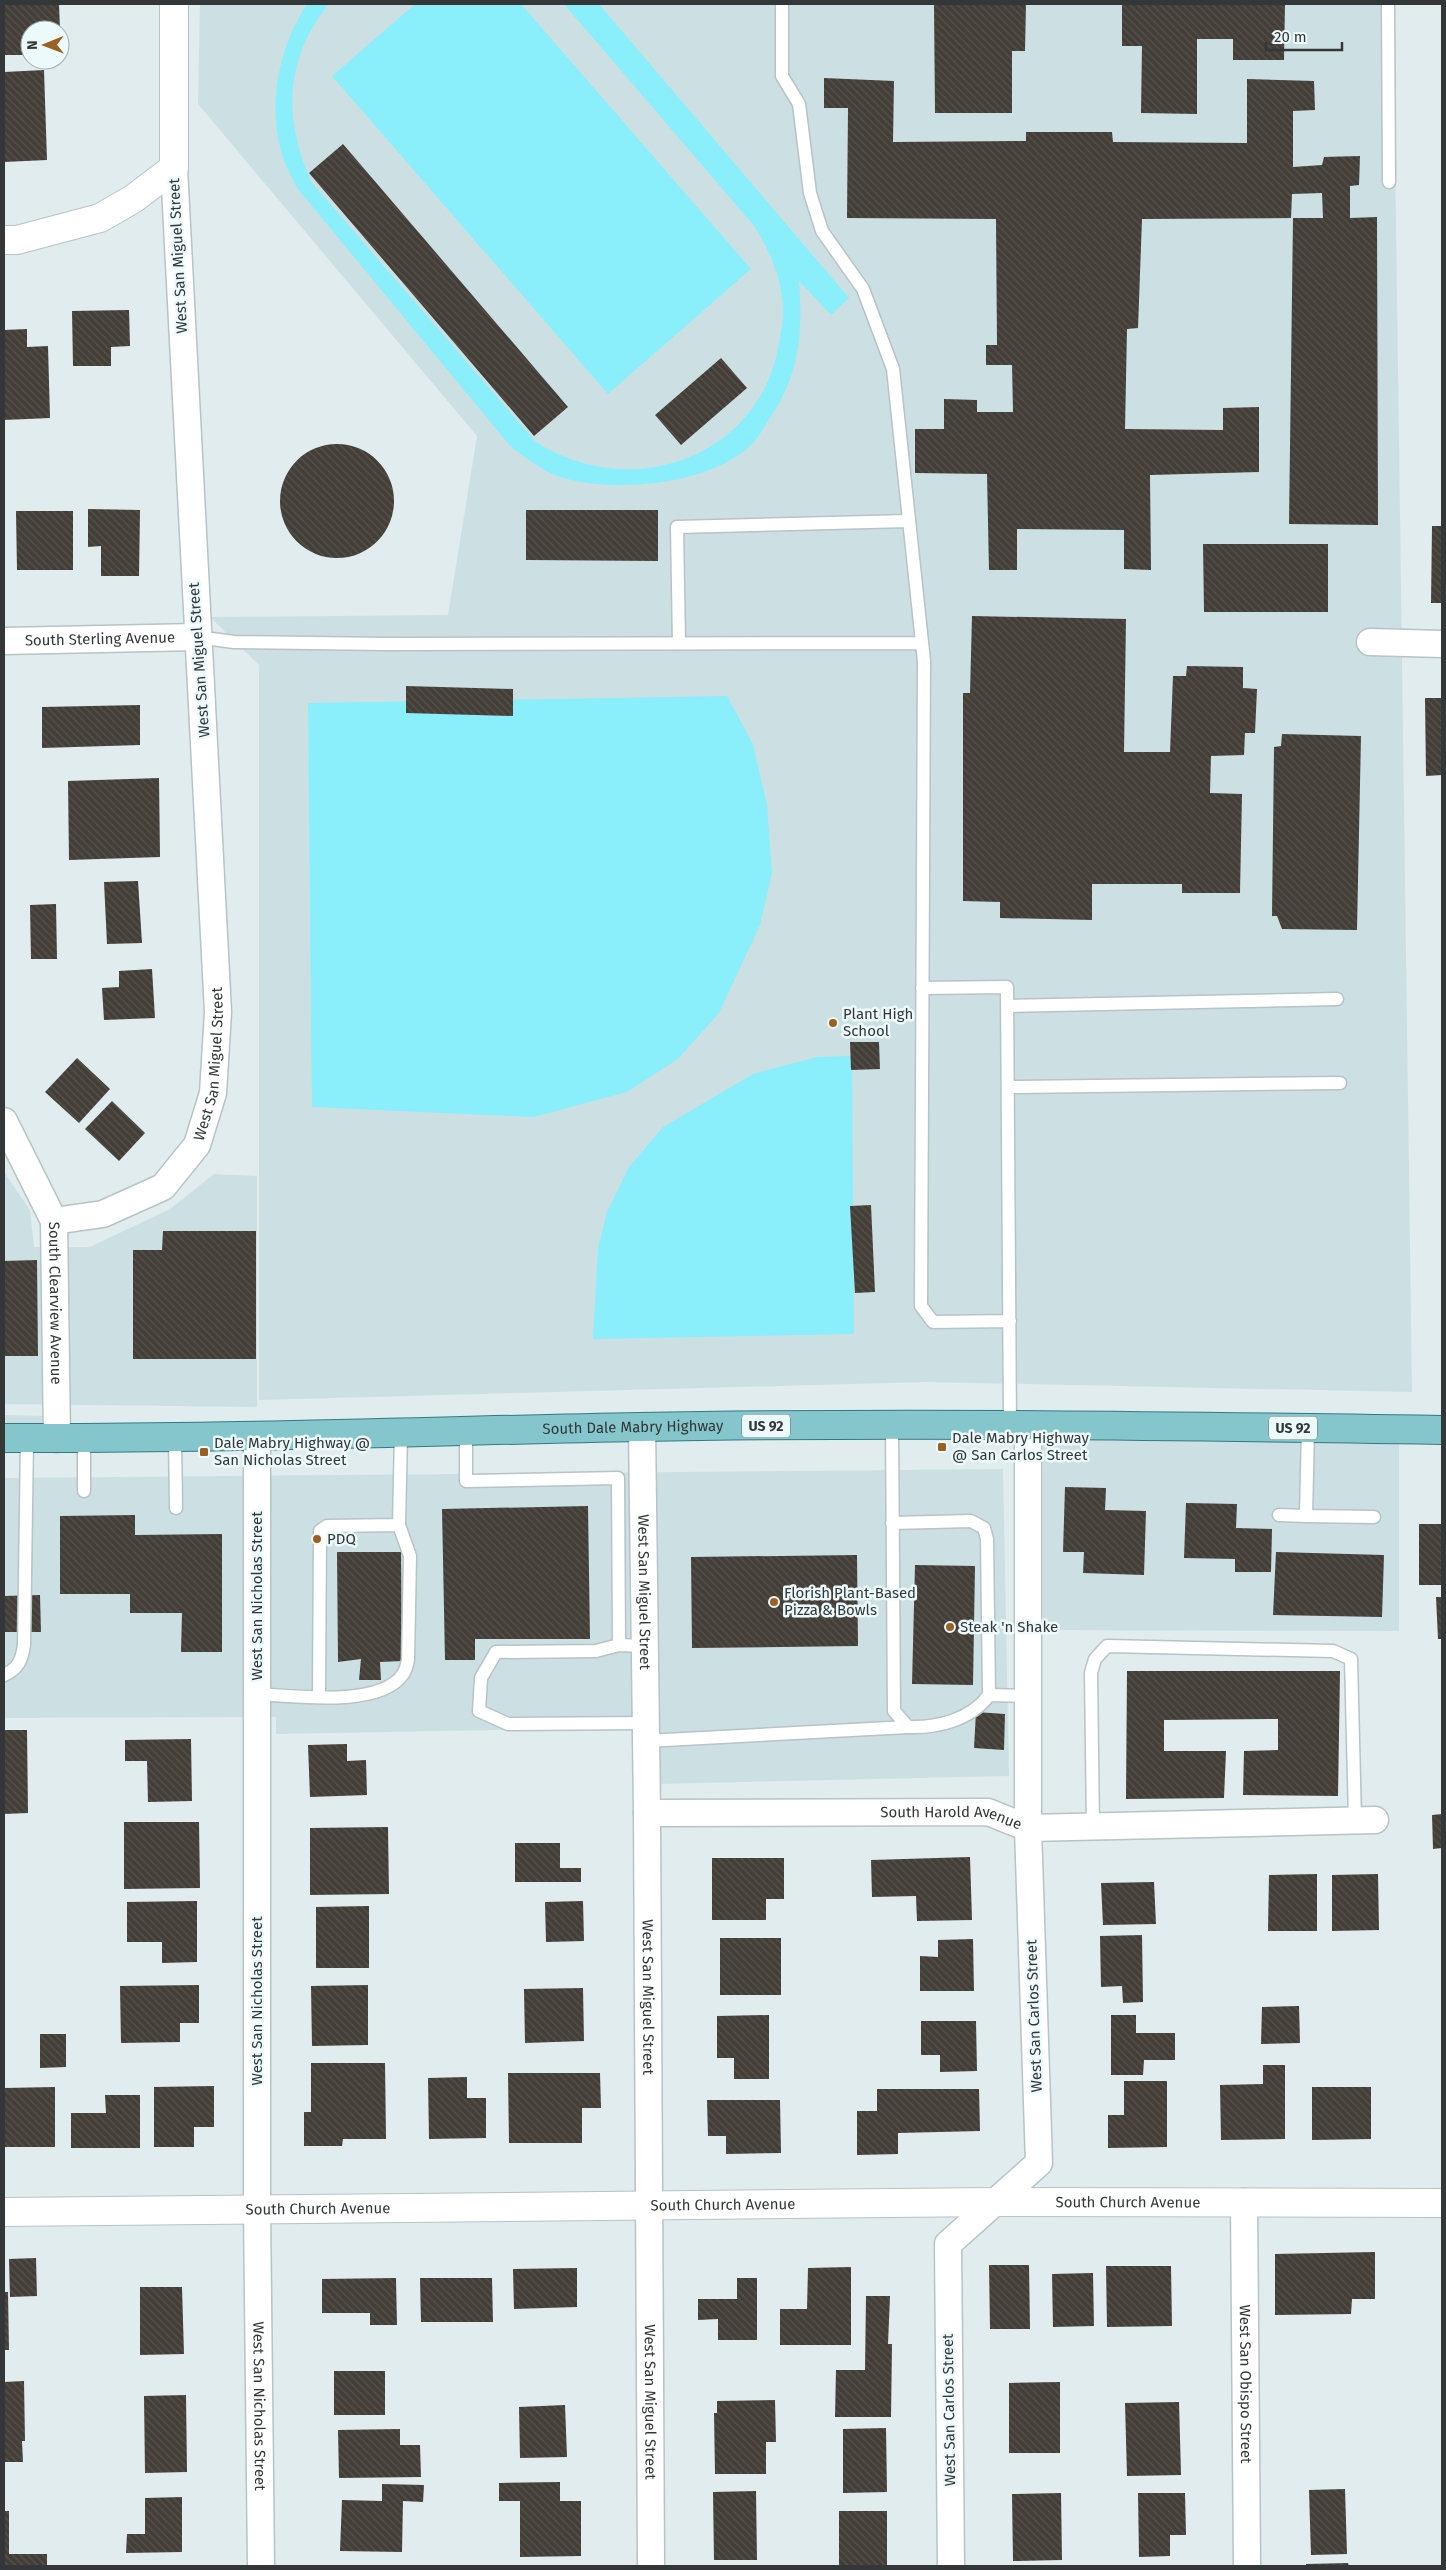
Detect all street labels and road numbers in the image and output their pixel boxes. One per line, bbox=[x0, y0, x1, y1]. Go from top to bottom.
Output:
street label: West San Miguel Street bbox=[165, 177, 191, 334]
street label: West San Miguel Street bbox=[185, 581, 213, 738]
street label: South Sterling Avenue bbox=[25, 628, 175, 650]
street label: West San Miguel Street bbox=[190, 986, 227, 1143]
street label: South Clearview Avenue bbox=[45, 1222, 65, 1385]
road number: US 92 bbox=[742, 1414, 790, 1438]
road number: US 92 bbox=[1269, 1416, 1317, 1440]
street label: South Dale Mabry Highway bbox=[542, 1417, 724, 1438]
street label: West San Nicholas Street bbox=[248, 1511, 266, 1681]
street label: West San Miguel Street bbox=[634, 1514, 654, 1670]
street label: South Harold Avenue bbox=[880, 1803, 1025, 1834]
street label: West San Nicholas Street bbox=[248, 1916, 266, 2086]
street label: West San Miguel Street bbox=[639, 1919, 657, 2075]
street label: West San Carlos Street bbox=[1022, 1939, 1046, 2093]
street label: South Church Avenue bbox=[1056, 2193, 1200, 2211]
street label: South Church Avenue bbox=[650, 2195, 795, 2214]
street label: South Church Avenue bbox=[245, 2199, 390, 2219]
street label: West San Obispo Street bbox=[1236, 2304, 1255, 2464]
street label: West San Nicholas Street bbox=[249, 2321, 269, 2491]
street label: West San Miguel Street bbox=[641, 2324, 660, 2480]
street label: West San Carlos Street bbox=[939, 2333, 959, 2487]

